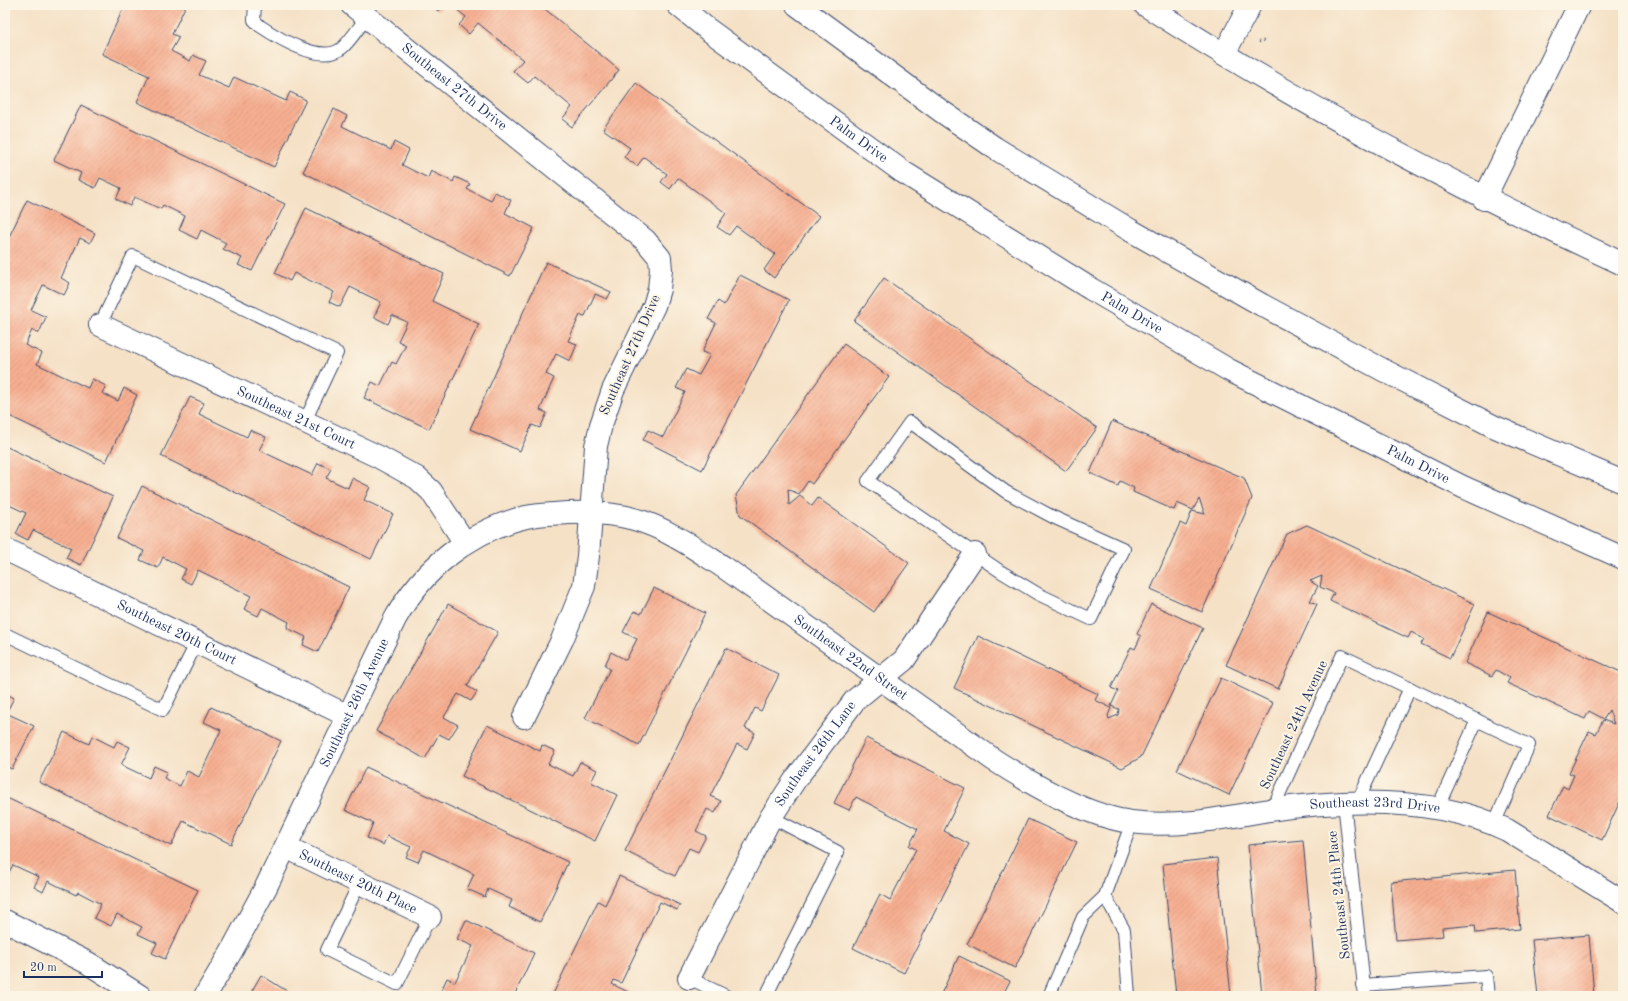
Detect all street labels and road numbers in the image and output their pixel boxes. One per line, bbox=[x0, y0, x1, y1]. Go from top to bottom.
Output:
street label: Southeast 27th Drive bbox=[399, 41, 509, 133]
street label: Palm Drive bbox=[827, 114, 890, 165]
street label: Palm Drive bbox=[1099, 290, 1165, 336]
street label: Southeast 27th Drive bbox=[597, 293, 663, 417]
street label: Southeast 21st Court bbox=[235, 384, 358, 452]
street label: Palm Drive bbox=[1384, 443, 1452, 486]
street label: Southeast 20th Court bbox=[115, 598, 239, 668]
street label: Southeast 22nd Street bbox=[791, 612, 910, 703]
street label: Southeast 26th Avenue bbox=[318, 636, 391, 770]
street label: Southeast 24th Avenue bbox=[1258, 658, 1330, 792]
street label: Southeast 26th Lane bbox=[773, 698, 859, 809]
street label: Southeast 23rd Drive bbox=[1309, 795, 1441, 816]
street label: Southeast 24th Place bbox=[1325, 830, 1353, 960]
street label: Southeast 20th Place bbox=[297, 847, 419, 917]

